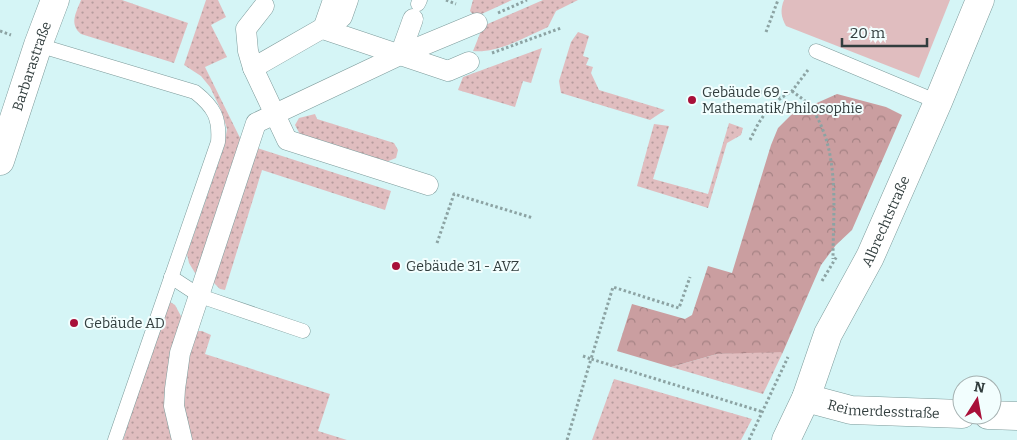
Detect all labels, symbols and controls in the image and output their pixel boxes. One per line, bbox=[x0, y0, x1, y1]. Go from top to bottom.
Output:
scale bar bbox=[842, 15, 927, 47]
street label: Barbarastraße bbox=[9, 19, 55, 113]
text: 20 m bbox=[850, 24, 886, 42]
place label: Gebäude 69 - Mathematik/Philosophie bbox=[702, 84, 862, 117]
marker: Gebäude 69 - Mathematik/Philosophie bbox=[686, 94, 698, 106]
street label: Albrechtstraße bbox=[858, 173, 914, 270]
place label: Gebäude 31 - AVZ bbox=[406, 258, 519, 275]
marker: Gebäude 31 - AVZ bbox=[390, 260, 402, 272]
place label: Gebäude AD bbox=[84, 315, 165, 332]
marker: Gebäude AD bbox=[68, 317, 80, 329]
north arrow bbox=[952, 375, 1002, 425]
text: N bbox=[972, 378, 986, 397]
street label: Reimerdesstraße bbox=[826, 396, 940, 422]

